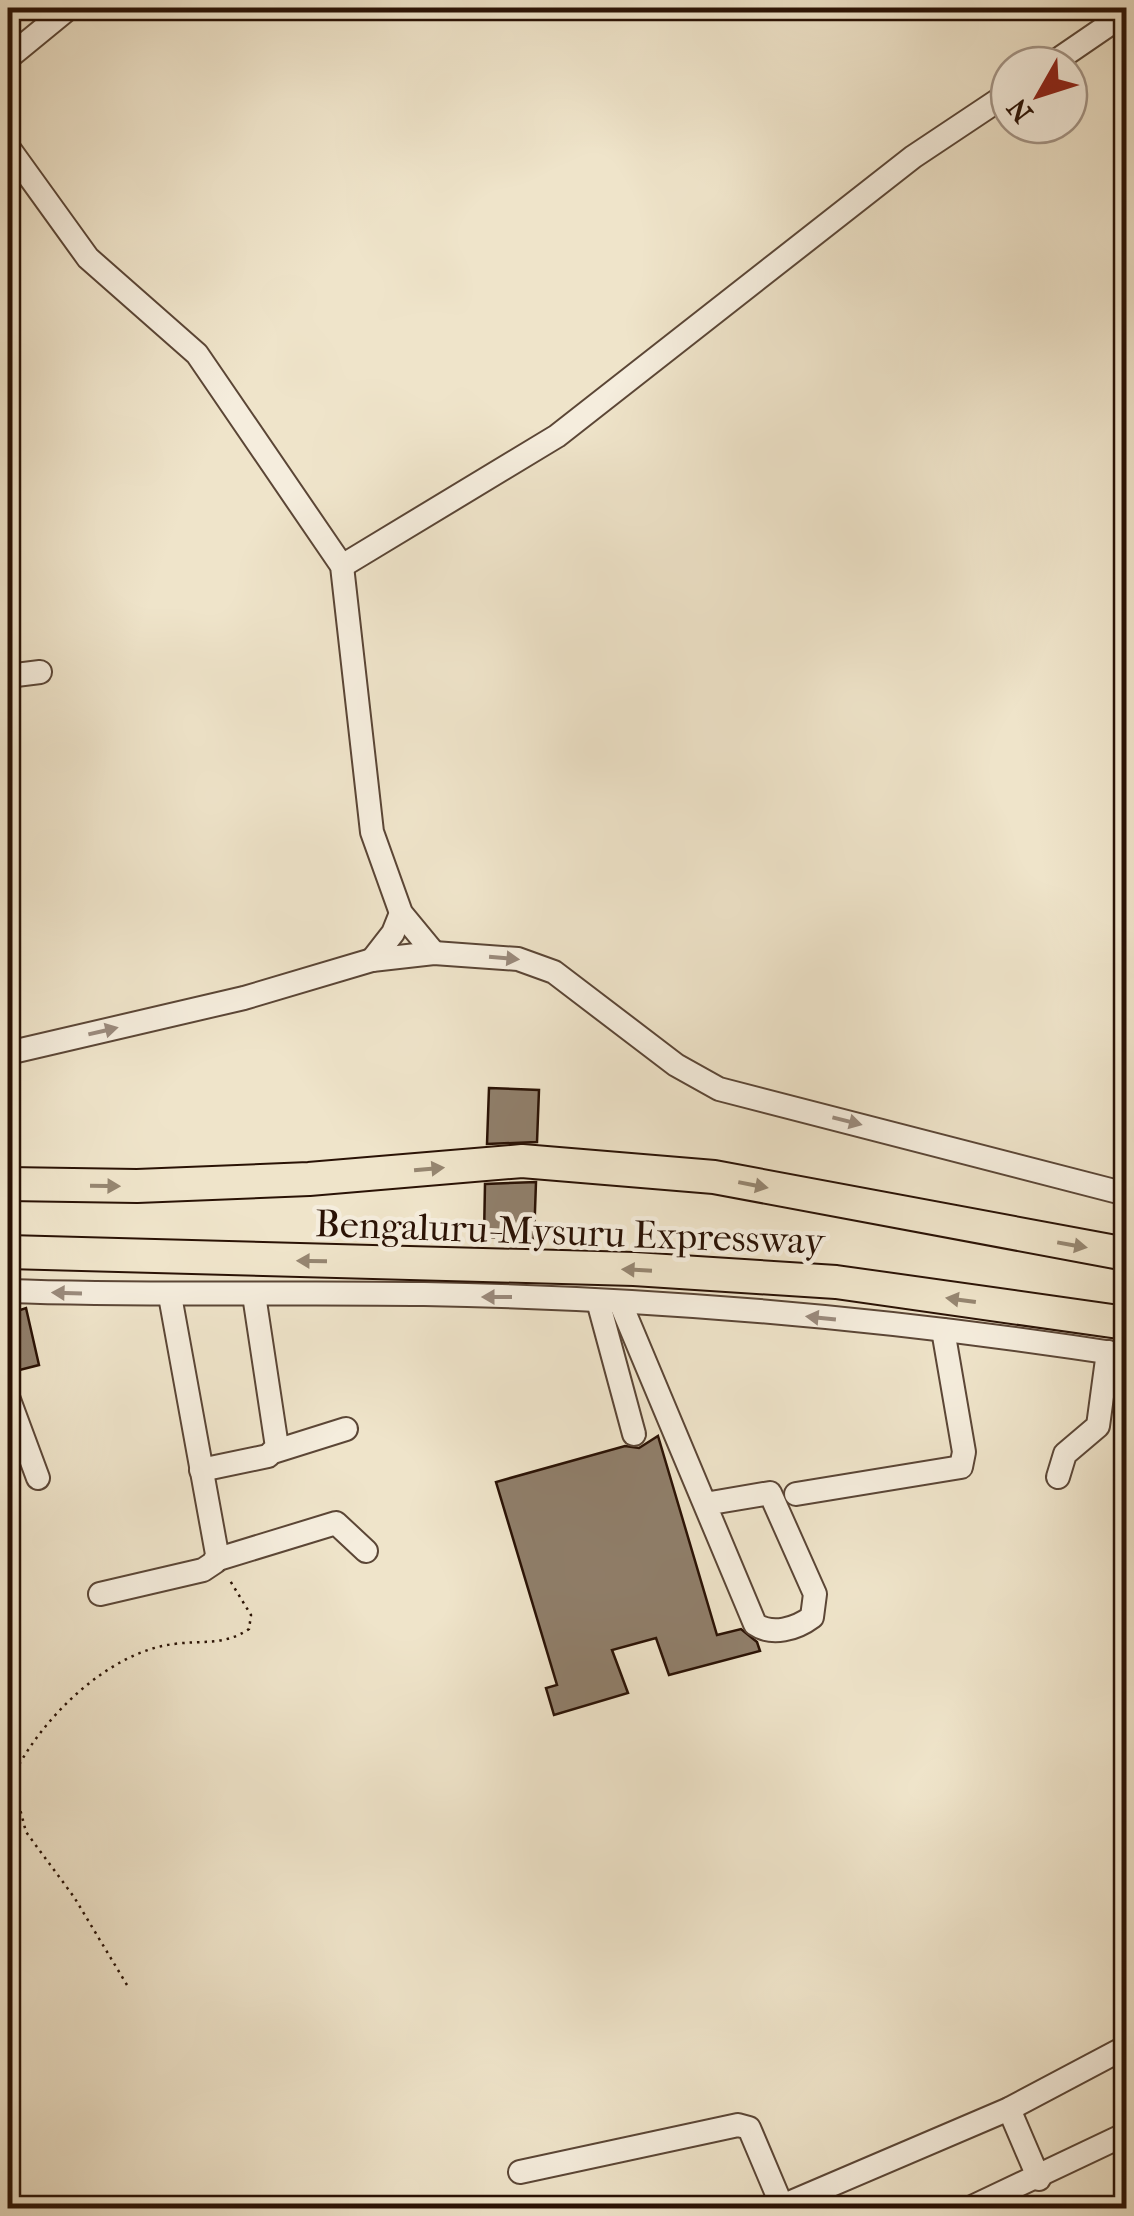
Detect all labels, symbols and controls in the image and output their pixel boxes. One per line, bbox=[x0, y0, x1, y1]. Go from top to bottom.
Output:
north arrow bbox=[989, 45, 1089, 145]
text: N bbox=[1000, 91, 1039, 129]
one-way arrow bbox=[489, 951, 521, 967]
one-way arrow bbox=[87, 1023, 118, 1038]
one-way arrow bbox=[832, 1114, 863, 1129]
one-way arrow bbox=[414, 1161, 446, 1177]
one-way arrow bbox=[738, 1177, 769, 1193]
one-way arrow bbox=[89, 1178, 121, 1194]
street label: Bengaluru-Mysuru Expressway bbox=[315, 1201, 827, 1264]
one-way arrow bbox=[1057, 1237, 1088, 1253]
one-way arrow bbox=[296, 1253, 328, 1269]
one-way arrow bbox=[621, 1261, 653, 1277]
one-way arrow bbox=[51, 1284, 83, 1300]
one-way arrow bbox=[481, 1289, 513, 1305]
one-way arrow bbox=[944, 1291, 976, 1307]
one-way arrow bbox=[805, 1310, 837, 1326]

